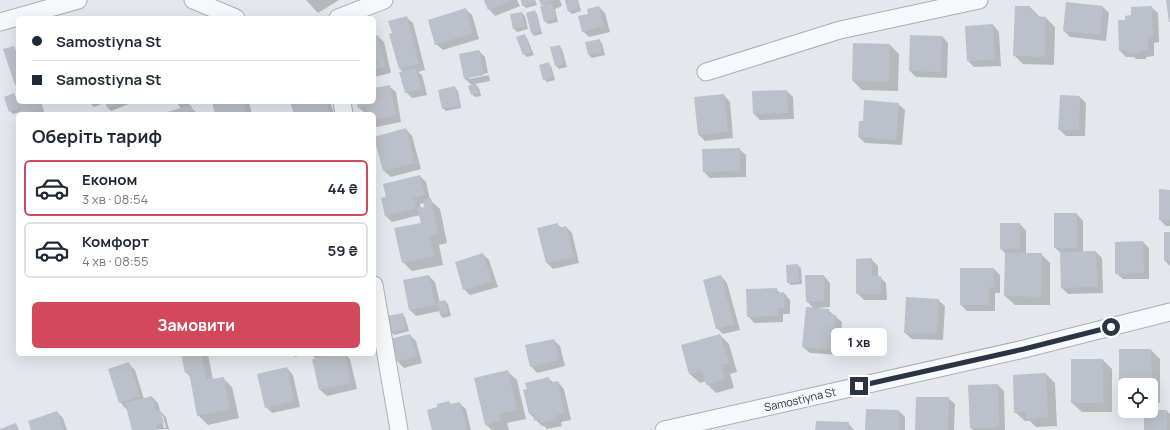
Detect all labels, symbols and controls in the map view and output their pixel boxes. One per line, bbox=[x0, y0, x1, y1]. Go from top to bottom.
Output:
text: Samostiyna St bbox=[56, 31, 162, 52]
text: Samostiyna St bbox=[56, 69, 162, 90]
text: Оберіть тариф bbox=[32, 124, 162, 148]
text: Економ bbox=[82, 169, 137, 190]
icon: car bbox=[34, 170, 70, 206]
text: 44 ₴ bbox=[328, 178, 358, 199]
text: 3 хв · 08:54 bbox=[82, 190, 148, 208]
text: Комфорт bbox=[82, 231, 149, 252]
icon: car bbox=[34, 232, 70, 268]
text: 59 ₴ bbox=[327, 240, 358, 261]
text: 4 хв · 08:55 bbox=[82, 252, 149, 270]
button: Замовити bbox=[32, 302, 360, 348]
route start bbox=[1102, 318, 1120, 336]
callout: 1 хв bbox=[831, 328, 887, 356]
text: 1 хв bbox=[848, 333, 870, 351]
route end bbox=[850, 377, 868, 395]
map controls bbox=[1118, 378, 1158, 418]
button: locate bbox=[1118, 378, 1158, 418]
street label: Samostiyna St bbox=[763, 383, 837, 415]

